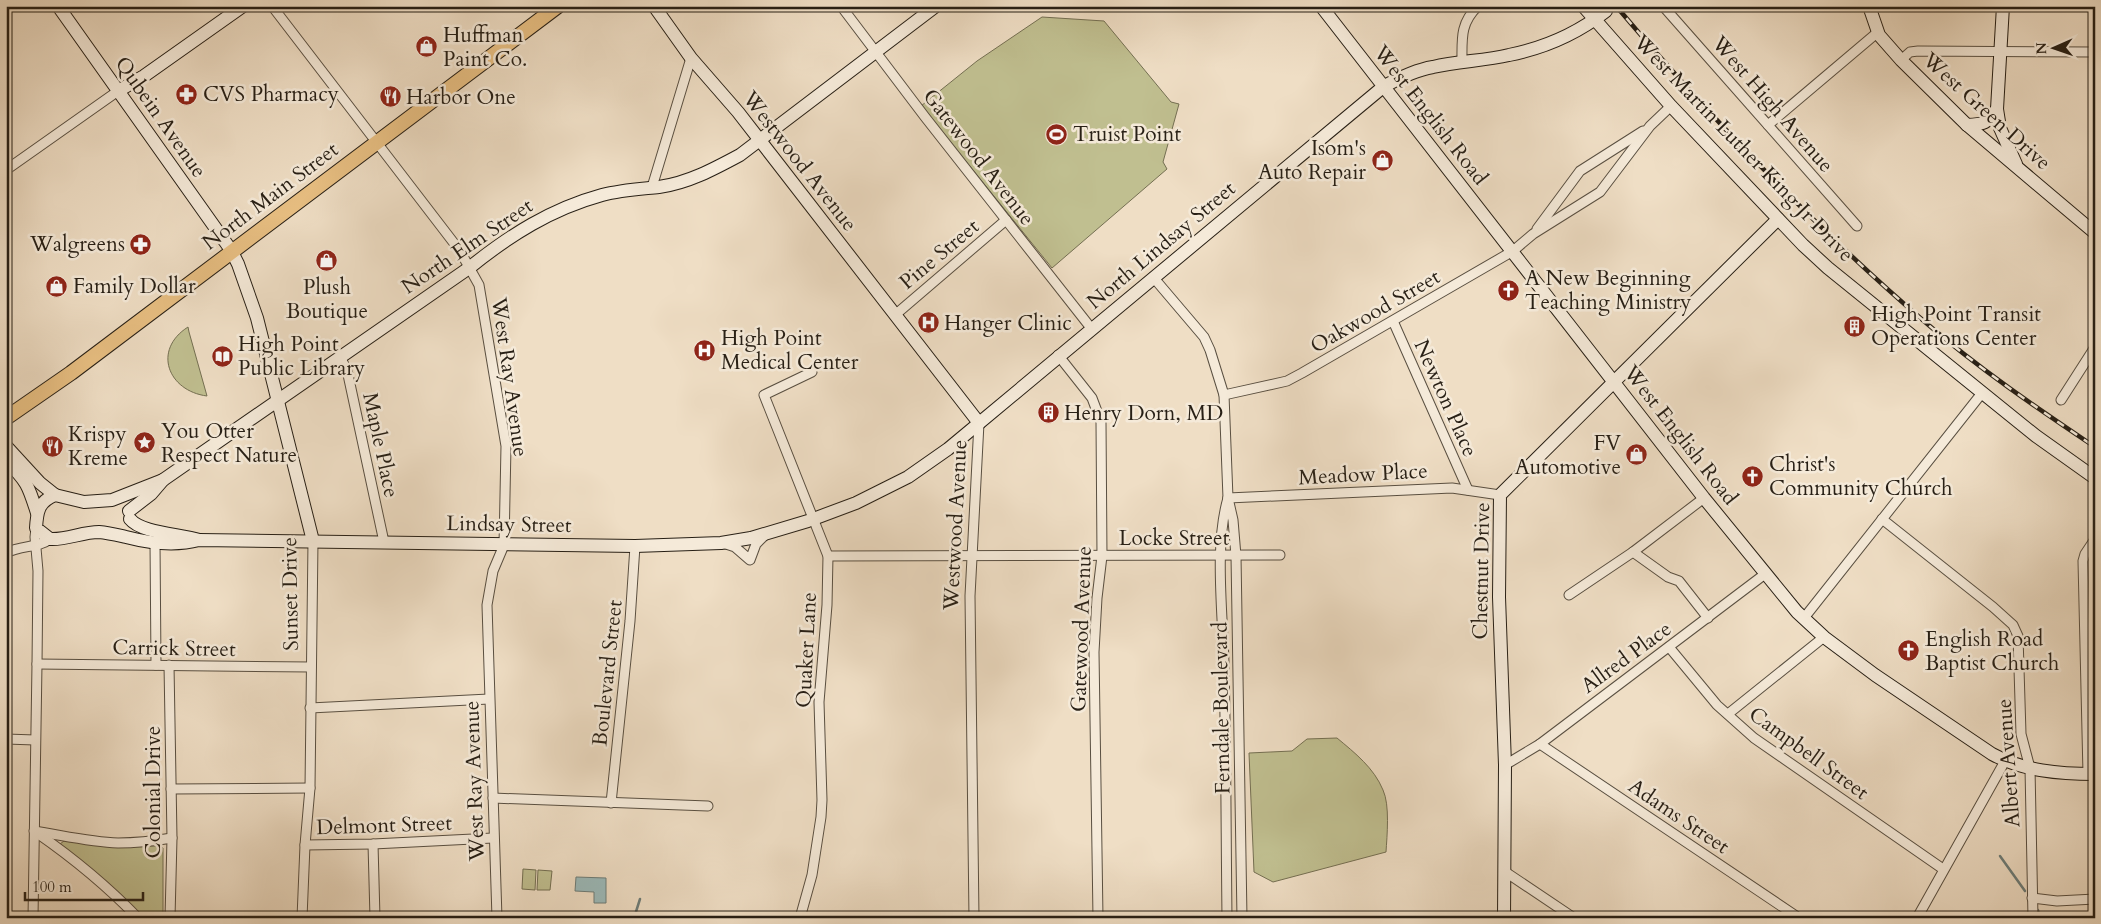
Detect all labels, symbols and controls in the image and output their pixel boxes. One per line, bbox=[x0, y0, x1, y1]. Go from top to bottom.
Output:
place label: Huffman Paint Co. bbox=[443, 21, 527, 74]
north arrow bbox=[2028, 22, 2078, 72]
street label: West Martin Luther King Jr Drive bbox=[1626, 28, 1860, 268]
street label: West High Avenue bbox=[1704, 29, 1840, 179]
shop icon: Huffman Paint Co. bbox=[415, 35, 439, 59]
street label: West English Road bbox=[1366, 38, 1494, 191]
text: N bbox=[2032, 42, 2051, 55]
street label: West Green Drive bbox=[1915, 45, 2057, 177]
street label: Qubein Avenue bbox=[108, 51, 213, 184]
place label: CVS Pharmacy bbox=[203, 80, 339, 109]
pharmacy icon: CVS Pharmacy bbox=[175, 82, 199, 106]
place label: Harbor One bbox=[406, 83, 516, 112]
street label: Gatewood Avenue bbox=[916, 83, 1041, 232]
street label: Westwood Avenue bbox=[735, 84, 864, 238]
restaurant icon: Harbor One bbox=[378, 85, 402, 109]
place label: Truist Point bbox=[1073, 120, 1181, 149]
sports icon: Truist Point bbox=[1045, 122, 1069, 146]
place label: Isom's Auto Repair bbox=[1258, 134, 1366, 187]
street label: North Main Street bbox=[196, 135, 345, 257]
shop icon: Isom's Auto Repair bbox=[1370, 148, 1394, 172]
street label: North Lindsay Street bbox=[1081, 174, 1242, 316]
street label: North Elm Street bbox=[396, 191, 539, 301]
street label: Pine Street bbox=[893, 212, 986, 296]
place label: Walgreens bbox=[29, 230, 125, 259]
pharmacy icon: Walgreens bbox=[129, 232, 153, 256]
shop icon: Plush Boutique bbox=[315, 248, 339, 272]
street label: Oakwood Street bbox=[1305, 262, 1446, 360]
place label: A New Beginning Teaching Ministry bbox=[1525, 264, 1691, 317]
place label: Family Dollar bbox=[73, 272, 196, 301]
place label: Plush Boutique bbox=[286, 273, 368, 326]
shop icon: Family Dollar bbox=[45, 274, 69, 298]
church icon: A New Beginning Teaching Ministry bbox=[1497, 278, 1521, 302]
street label: West Ray Avenue bbox=[484, 295, 535, 459]
place label: High Point Transit Operations Center bbox=[1871, 300, 2041, 353]
place label: Hanger Clinic bbox=[944, 309, 1072, 338]
hospital icon: Hanger Clinic bbox=[916, 311, 940, 335]
building icon: High Point Transit Operations Center bbox=[1843, 314, 1867, 338]
place label: High Point Medical Center bbox=[721, 324, 859, 377]
place label: High Point Public Library bbox=[238, 330, 365, 383]
street label: Newton Place bbox=[1407, 335, 1484, 462]
hospital icon: High Point Medical Center bbox=[693, 338, 717, 362]
library icon: High Point Public Library bbox=[210, 344, 234, 368]
street label: West English Road bbox=[1616, 358, 1744, 511]
street label: Maple Place bbox=[355, 390, 406, 500]
place label: Henry Dorn, MD bbox=[1064, 399, 1223, 428]
building icon: Henry Dorn, MD bbox=[1036, 401, 1060, 425]
place label: You Otter Respect Nature bbox=[161, 417, 297, 470]
place label: Krispy Kreme bbox=[68, 420, 128, 473]
place label: FV Automotive bbox=[1515, 429, 1622, 482]
place icon: You Otter Respect Nature bbox=[133, 431, 157, 455]
restaurant icon: Krispy Kreme bbox=[40, 434, 64, 458]
street label: Westwood Avenue bbox=[936, 439, 974, 612]
shop icon: FV Automotive bbox=[1625, 443, 1649, 467]
place label: Christ's Community Church bbox=[1769, 450, 1953, 503]
street label: Meadow Place bbox=[1298, 457, 1428, 492]
church icon: Christ's Community Church bbox=[1741, 464, 1765, 488]
street label: Chestnut Drive bbox=[1466, 502, 1497, 640]
street label: Lindsay Street bbox=[446, 509, 572, 540]
street label: Locke Street bbox=[1119, 524, 1230, 553]
street label: Sunset Drive bbox=[275, 537, 306, 651]
street label: Gatewood Avenue bbox=[1064, 545, 1099, 713]
street label: Quaker Lane bbox=[789, 591, 824, 709]
street label: Boulevard Street bbox=[585, 598, 630, 748]
street label: Allred Place bbox=[1575, 615, 1678, 700]
street label: Ferndale Boulevard bbox=[1205, 622, 1238, 794]
place label: English Road Baptist Church bbox=[1925, 625, 2060, 678]
street label: Carrick Street bbox=[112, 633, 236, 664]
church icon: English Road Baptist Church bbox=[1897, 639, 1921, 663]
street label: Albert Avenue bbox=[1990, 698, 2027, 828]
street label: West Ray Avenue bbox=[457, 700, 492, 863]
street label: Campbell Street bbox=[1743, 700, 1875, 807]
street label: Colonial Drive bbox=[139, 726, 168, 858]
street label: Adams Street bbox=[1622, 772, 1735, 861]
street label: Delmont Street bbox=[316, 809, 453, 842]
scale bar bbox=[25, 869, 142, 901]
text: 100 m bbox=[32, 877, 72, 897]

